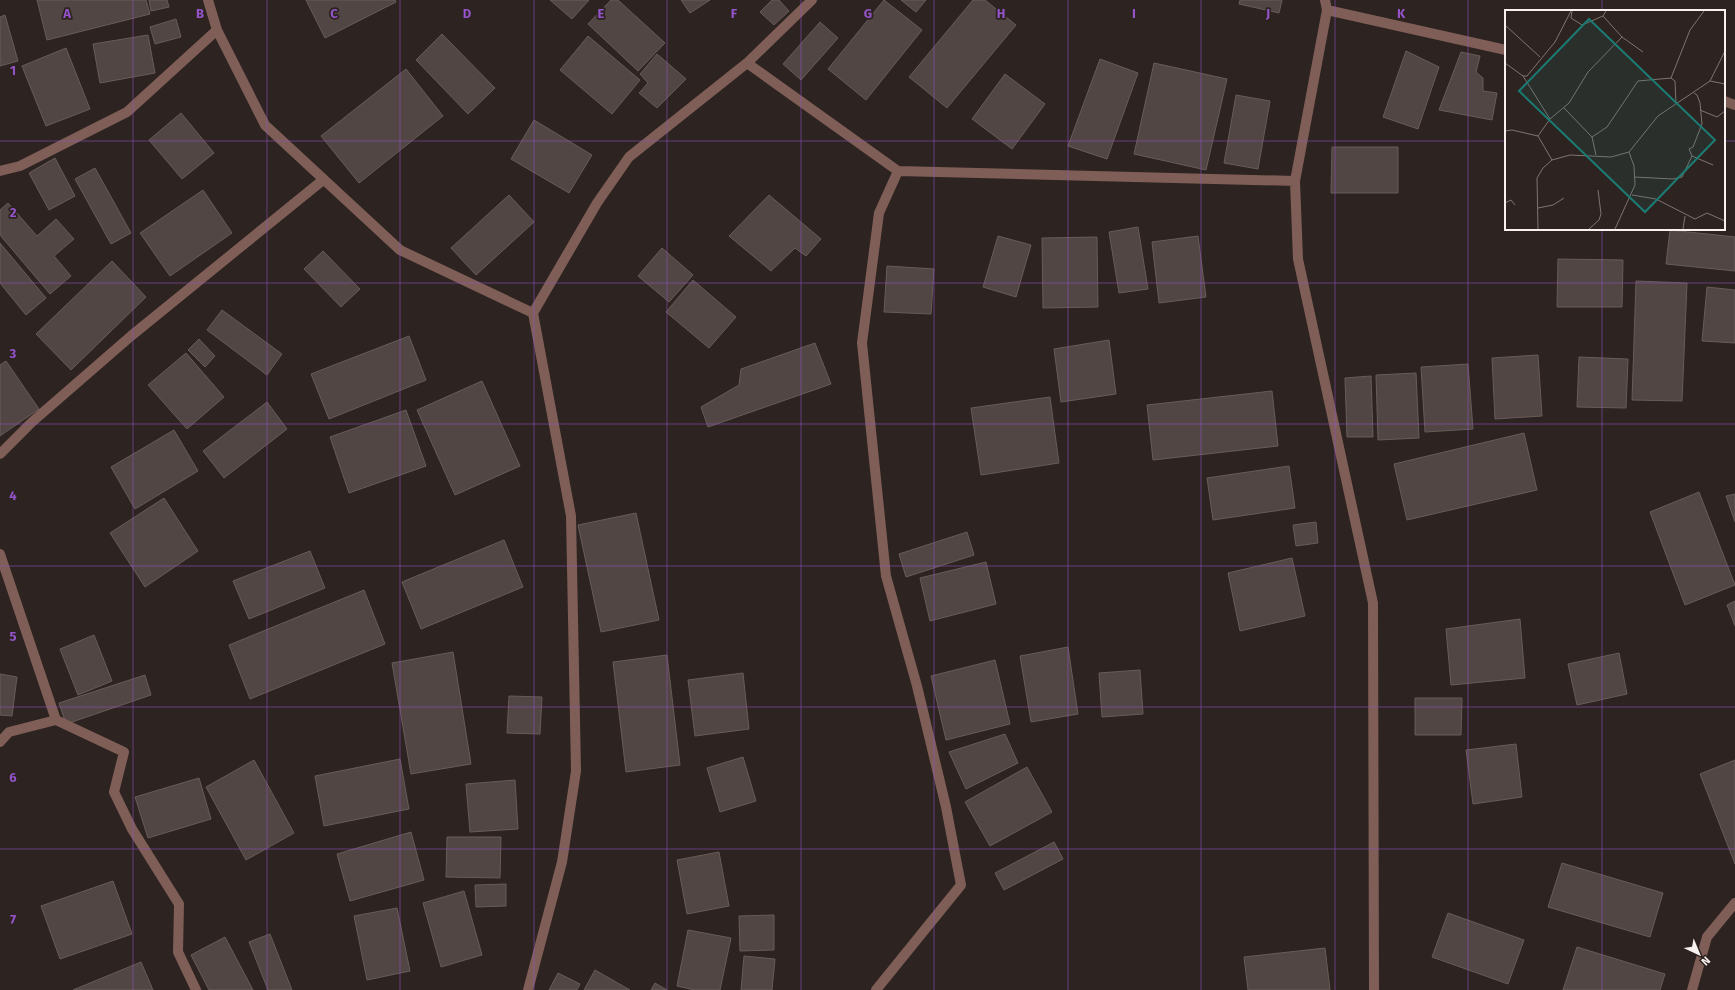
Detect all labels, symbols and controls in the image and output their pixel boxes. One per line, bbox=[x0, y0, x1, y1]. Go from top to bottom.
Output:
text: A bbox=[62, 6, 71, 21]
text: B bbox=[196, 6, 204, 21]
text: C bbox=[330, 6, 338, 21]
text: D bbox=[463, 6, 472, 21]
text: E bbox=[598, 6, 605, 21]
text: F bbox=[731, 6, 738, 21]
text: G bbox=[864, 6, 872, 21]
text: H bbox=[997, 6, 1005, 21]
text: I bbox=[1132, 6, 1136, 21]
text: J bbox=[1265, 6, 1270, 21]
text: K bbox=[1397, 6, 1406, 21]
inset map bbox=[1505, 10, 1725, 230]
text: 1 bbox=[10, 63, 16, 78]
text: 2 bbox=[10, 205, 17, 220]
text: 3 bbox=[9, 346, 17, 361]
text: 4 bbox=[9, 488, 17, 503]
text: 5 bbox=[10, 629, 17, 644]
text: 6 bbox=[9, 770, 17, 785]
text: 7 bbox=[10, 912, 16, 927]
north arrow bbox=[1679, 934, 1719, 974]
text: N bbox=[1698, 954, 1713, 968]

